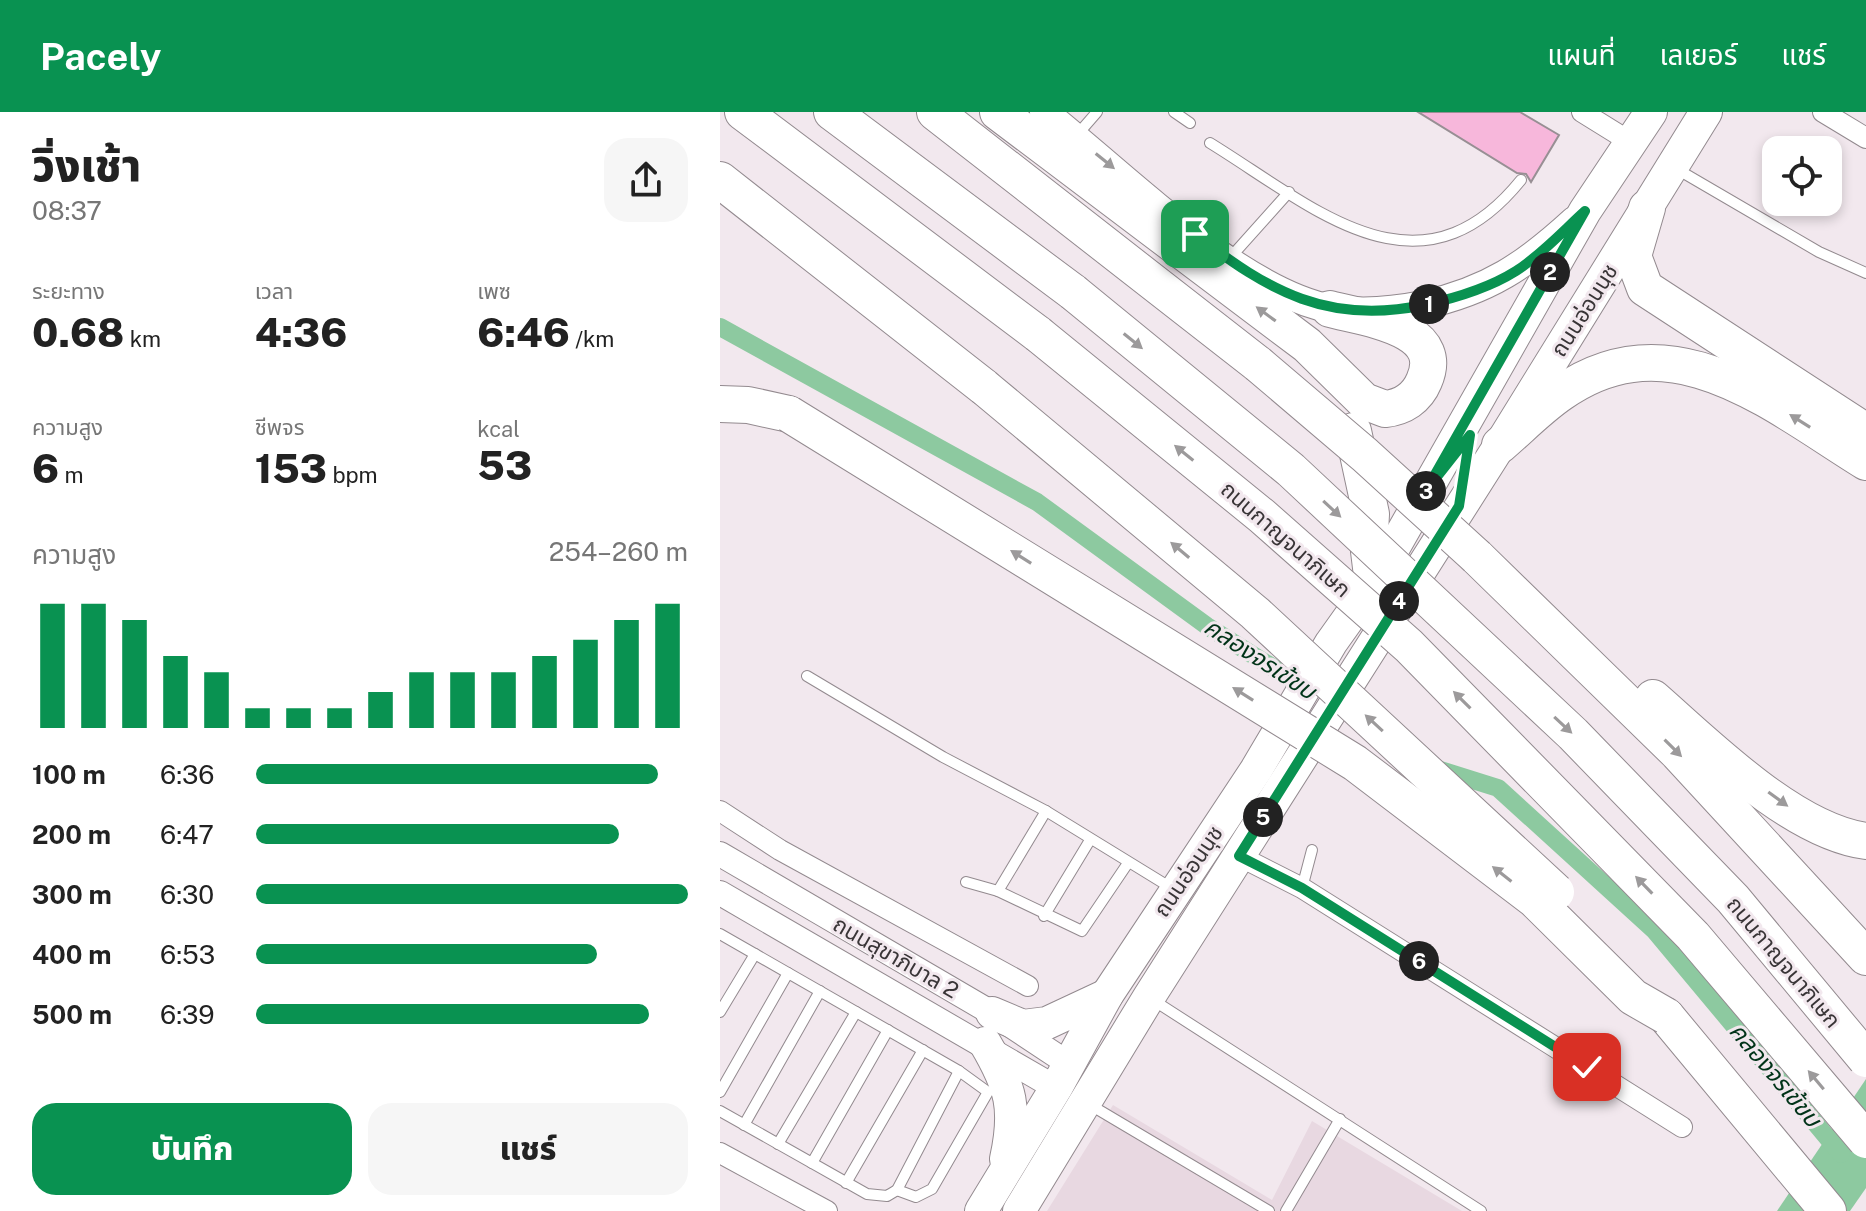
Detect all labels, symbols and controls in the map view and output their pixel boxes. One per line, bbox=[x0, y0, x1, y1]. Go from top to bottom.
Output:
text: Pacely bbox=[40, 34, 161, 79]
text: แผนที่ bbox=[1547, 38, 1616, 71]
text: เลเยอร์ bbox=[1660, 38, 1737, 71]
text: แชร์ bbox=[1781, 38, 1826, 71]
map controls bbox=[1762, 136, 1842, 216]
button: locate bbox=[1762, 136, 1842, 216]
button: share bbox=[604, 138, 688, 222]
text: วิ่งเช้า bbox=[32, 139, 141, 191]
one-way arrow bbox=[1095, 152, 1115, 169]
text: 08:37 bbox=[32, 195, 102, 226]
pin bbox=[1161, 200, 1229, 268]
icon: arrive bbox=[1173, 212, 1217, 256]
pin: 2 bbox=[1530, 252, 1570, 292]
text: 2 bbox=[1543, 259, 1557, 285]
street label: ถนนอ่อนนุช bbox=[1545, 259, 1624, 362]
text: ระยะทาง bbox=[32, 278, 105, 304]
text: เวลา bbox=[255, 278, 293, 304]
text: เพซ bbox=[477, 278, 511, 304]
pin: 1 bbox=[1409, 284, 1449, 324]
text: 1 bbox=[1424, 291, 1434, 317]
one-way arrow bbox=[1255, 307, 1276, 322]
text: 0.68 bbox=[32, 309, 124, 356]
text: 4:36 bbox=[255, 309, 347, 356]
text: 6:46 bbox=[477, 309, 570, 356]
text: km bbox=[124, 326, 161, 352]
text: /km bbox=[570, 326, 614, 352]
one-way arrow bbox=[1123, 333, 1143, 349]
text: ความสูง bbox=[32, 414, 103, 440]
text: ชีพจร bbox=[255, 414, 305, 440]
one-way arrow bbox=[1788, 414, 1811, 429]
text: kcal bbox=[477, 416, 520, 442]
text: 53 bbox=[477, 442, 532, 489]
text: 6 bbox=[32, 445, 59, 492]
text: 153 bbox=[255, 445, 327, 492]
one-way arrow bbox=[1174, 445, 1194, 461]
text: m bbox=[59, 462, 84, 488]
text: bpm bbox=[327, 462, 378, 488]
pin: 3 bbox=[1406, 471, 1446, 511]
street label: ถนนกาญจนาภิเษก bbox=[1216, 476, 1356, 602]
text: 3 bbox=[1419, 478, 1433, 504]
one-way arrow bbox=[1322, 499, 1341, 517]
text: 254–260 m bbox=[549, 536, 688, 567]
text: ความสูง bbox=[32, 539, 116, 570]
one-way arrow bbox=[1171, 542, 1191, 559]
one-way arrow bbox=[1010, 551, 1032, 565]
pin: 4 bbox=[1379, 581, 1419, 621]
text: 4 bbox=[1392, 588, 1406, 614]
water label: คลองจรเข้ขบ bbox=[1200, 612, 1323, 705]
one-way arrow bbox=[1232, 687, 1254, 701]
one-way arrow bbox=[1453, 691, 1472, 710]
one-way arrow bbox=[1365, 714, 1384, 732]
one-way arrow bbox=[1553, 715, 1572, 733]
one-way arrow bbox=[1663, 738, 1682, 757]
text: 100 m bbox=[32, 759, 106, 790]
text: 6:36 bbox=[160, 759, 214, 790]
one-way arrow bbox=[1767, 791, 1788, 806]
pin: 5 bbox=[1243, 797, 1283, 837]
text: 5 bbox=[1256, 804, 1270, 830]
text: 200 m bbox=[32, 819, 111, 850]
text: 6:47 bbox=[160, 819, 214, 850]
street label: ถนนอ่อนนุช bbox=[1148, 820, 1229, 922]
one-way arrow bbox=[1492, 866, 1512, 883]
one-way arrow bbox=[1635, 876, 1654, 895]
text: 300 m bbox=[32, 879, 112, 910]
text: 6:30 bbox=[160, 879, 214, 910]
street label: ถนนกาญจนาภิเษก bbox=[1722, 891, 1846, 1033]
street label: ถนนสุขาภิบาล 2 bbox=[828, 911, 963, 1004]
text: 400 m bbox=[32, 939, 112, 970]
text: 6:53 bbox=[160, 939, 215, 970]
pin: 6 bbox=[1399, 941, 1439, 981]
text: 6 bbox=[1412, 948, 1426, 974]
text: 500 m bbox=[32, 999, 112, 1030]
text: 6:39 bbox=[160, 999, 215, 1030]
water label: คลองจรเข้ขบ bbox=[1724, 1017, 1828, 1133]
pin bbox=[1553, 1033, 1621, 1101]
icon: check bbox=[1565, 1045, 1609, 1089]
one-way arrow bbox=[1808, 1071, 1825, 1091]
button: บันทึก bbox=[32, 1103, 352, 1195]
button: แชร์ bbox=[368, 1103, 688, 1195]

